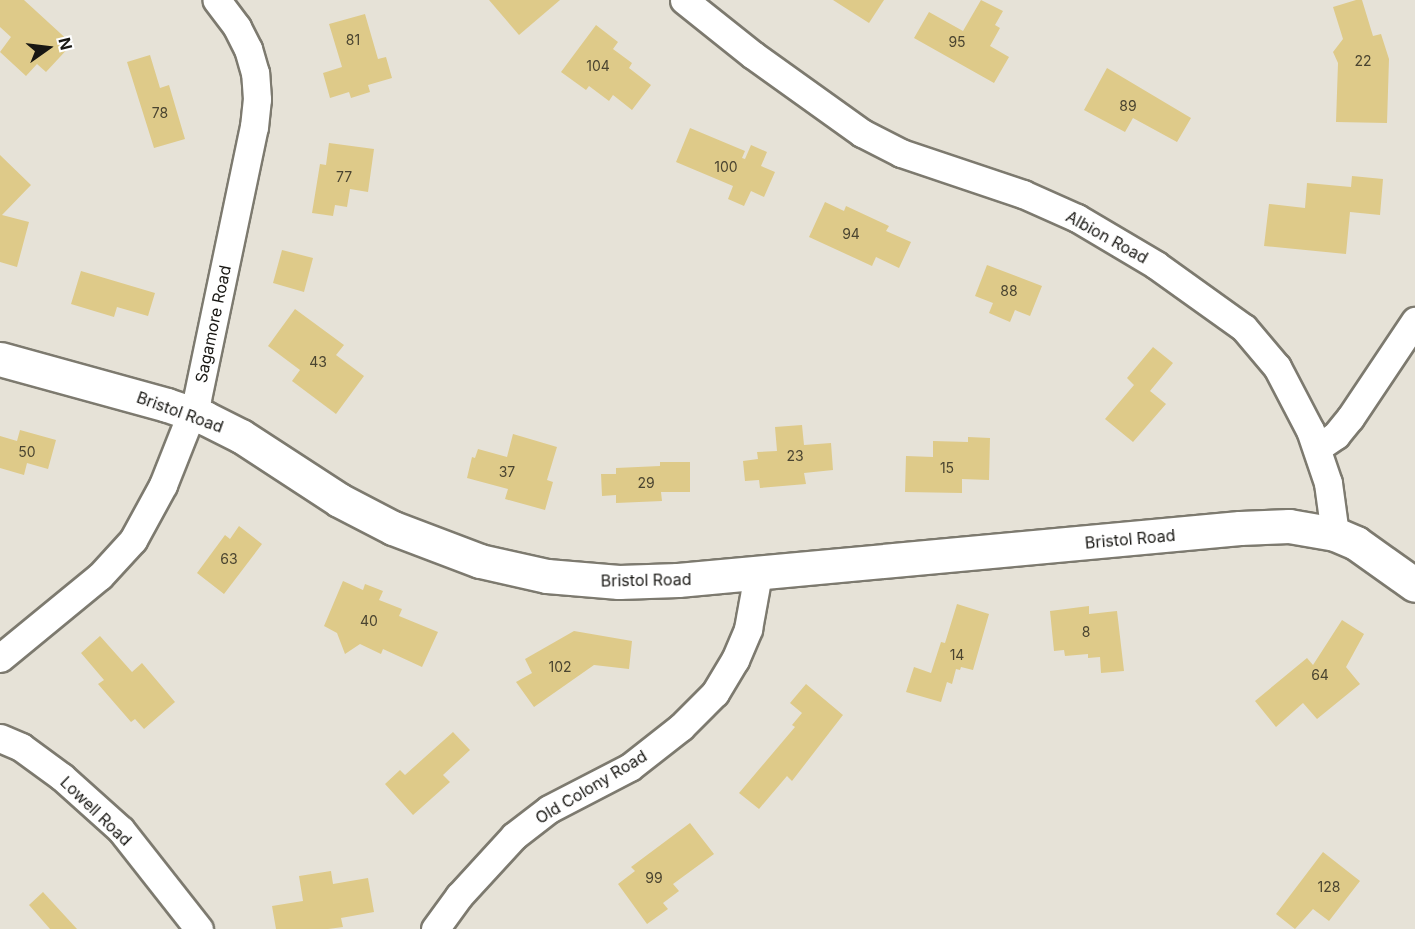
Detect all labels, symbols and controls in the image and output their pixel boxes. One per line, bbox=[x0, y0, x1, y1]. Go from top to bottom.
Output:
north arrow bbox=[18, 18, 78, 78]
house number: 81 bbox=[346, 32, 360, 48]
house number: 95 bbox=[948, 34, 966, 50]
text: N bbox=[54, 35, 77, 52]
house number: 22 bbox=[1354, 53, 1372, 69]
house number: 104 bbox=[586, 58, 610, 74]
house number: 89 bbox=[1119, 98, 1137, 114]
house number: 78 bbox=[152, 105, 168, 121]
house number: 100 bbox=[714, 159, 738, 175]
house number: 77 bbox=[336, 169, 352, 185]
street label: Albion Road bbox=[1063, 207, 1151, 267]
house number: 94 bbox=[842, 226, 860, 242]
street label: Sagamore Road bbox=[191, 263, 235, 385]
house number: 88 bbox=[1000, 283, 1018, 299]
house number: 43 bbox=[309, 354, 327, 370]
street label: Bristol Road bbox=[134, 387, 226, 437]
house number: 50 bbox=[18, 444, 36, 460]
house number: 23 bbox=[786, 448, 804, 464]
house number: 15 bbox=[940, 460, 954, 476]
house number: 37 bbox=[499, 464, 515, 480]
house number: 29 bbox=[637, 475, 655, 491]
street label: Bristol Road bbox=[1084, 525, 1176, 553]
house number: 63 bbox=[220, 551, 238, 567]
street label: Bristol Road bbox=[600, 570, 692, 590]
house number: 40 bbox=[360, 613, 378, 629]
house number: 8 bbox=[1082, 624, 1090, 640]
house number: 14 bbox=[950, 647, 964, 663]
house number: 102 bbox=[548, 659, 572, 675]
house number: 64 bbox=[1311, 667, 1329, 683]
street label: Old Colony Road bbox=[532, 746, 650, 828]
street label: Lowell Road bbox=[56, 772, 136, 850]
house number: 99 bbox=[645, 870, 663, 886]
house number: 128 bbox=[1318, 879, 1340, 895]

